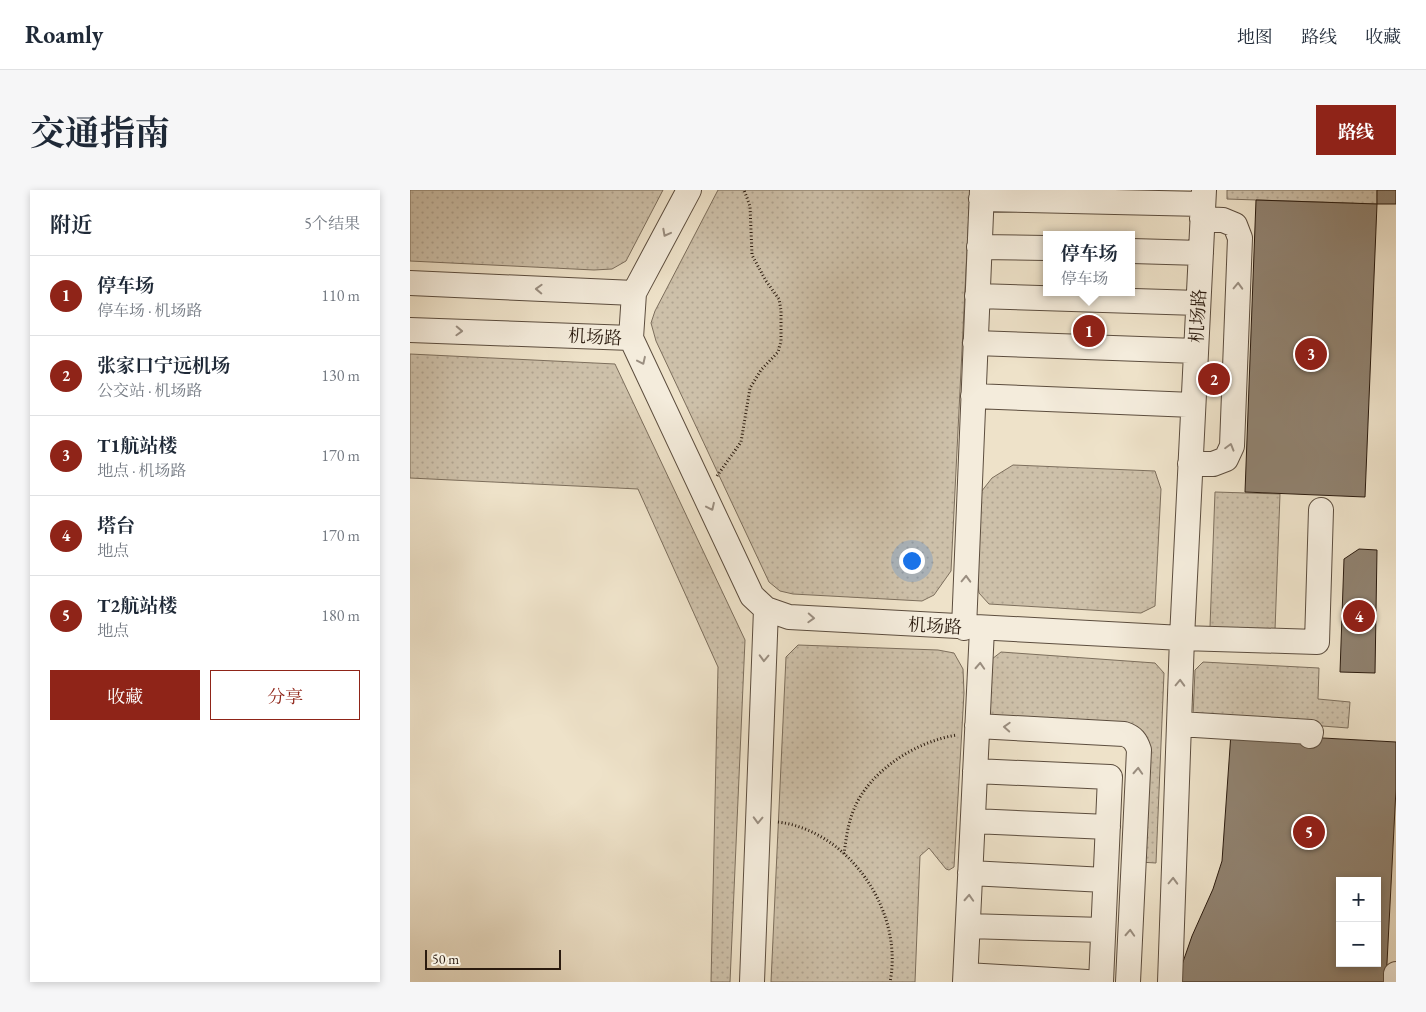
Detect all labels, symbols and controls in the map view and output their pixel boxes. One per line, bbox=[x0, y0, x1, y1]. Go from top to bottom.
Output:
text: Roamly bbox=[25, 19, 103, 50]
text: 地图 bbox=[1237, 25, 1273, 48]
text: 路线 bbox=[1301, 25, 1337, 48]
text: 收藏 bbox=[1365, 25, 1401, 48]
button: 路线 bbox=[1316, 105, 1396, 155]
text: 交通指南 bbox=[30, 110, 170, 155]
text: 附近 bbox=[50, 211, 92, 238]
text: 5个结果 bbox=[304, 213, 360, 234]
one-way arrow bbox=[662, 228, 672, 237]
popup bbox=[1043, 231, 1135, 296]
text: 停车场 bbox=[1060, 241, 1118, 266]
text: 停车场 bbox=[1060, 268, 1109, 289]
text: 停车场 bbox=[97, 273, 154, 298]
one-way arrow bbox=[1233, 281, 1244, 289]
one-way arrow bbox=[535, 283, 543, 294]
text: 1 bbox=[62, 285, 70, 306]
text: 110 m bbox=[321, 285, 360, 306]
street label: 机场路 bbox=[1185, 288, 1210, 344]
text: 停车场 · 机场路 bbox=[97, 300, 203, 321]
pin: 1 bbox=[1073, 312, 1105, 350]
street label: 机场路 bbox=[567, 324, 623, 349]
one-way arrow bbox=[455, 326, 463, 337]
pin: 3 bbox=[1295, 335, 1327, 373]
text: 张家口宁远机场 bbox=[97, 353, 230, 378]
one-way arrow bbox=[635, 355, 645, 364]
pin: 2 bbox=[1198, 360, 1230, 398]
text: 2 bbox=[62, 365, 70, 386]
text: 130 m bbox=[321, 365, 360, 386]
text: 公交站 · 机场路 bbox=[97, 380, 203, 401]
text: T1航站楼 bbox=[97, 433, 177, 458]
one-way arrow bbox=[1224, 444, 1234, 452]
text: 3 bbox=[62, 445, 70, 466]
text: 170 m bbox=[321, 445, 360, 466]
text: 地点 · 机场路 bbox=[97, 460, 187, 481]
one-way arrow bbox=[705, 502, 715, 511]
text: 塔台 bbox=[97, 513, 135, 538]
text: 4 bbox=[62, 525, 70, 546]
text: 170 m bbox=[321, 525, 360, 546]
text: 地点 bbox=[97, 540, 129, 561]
your location bbox=[899, 548, 925, 574]
one-way arrow bbox=[961, 575, 971, 582]
text: T2航站楼 bbox=[97, 593, 177, 618]
pin: 4 bbox=[1343, 597, 1375, 635]
text: 5 bbox=[62, 605, 70, 626]
text: 180 m bbox=[321, 605, 360, 626]
one-way arrow bbox=[807, 613, 815, 624]
street label: 机场路 bbox=[907, 613, 963, 638]
text: 地点 bbox=[97, 620, 129, 641]
one-way arrow bbox=[758, 654, 769, 662]
one-way arrow bbox=[975, 662, 986, 670]
button: 收藏 bbox=[50, 670, 200, 720]
button: 分享 bbox=[210, 670, 360, 720]
one-way arrow bbox=[1175, 679, 1186, 687]
one-way arrow bbox=[1002, 722, 1010, 733]
one-way arrow bbox=[1133, 767, 1144, 775]
pin: 5 bbox=[1293, 813, 1325, 851]
one-way arrow bbox=[752, 816, 763, 824]
one-way arrow bbox=[1168, 877, 1179, 885]
map controls bbox=[1336, 877, 1381, 967]
button: + bbox=[1336, 877, 1381, 922]
one-way arrow bbox=[964, 894, 975, 902]
button: − bbox=[1336, 922, 1381, 967]
one-way arrow bbox=[1125, 929, 1136, 937]
scale bar bbox=[425, 947, 561, 970]
text: 50 m bbox=[432, 950, 459, 968]

